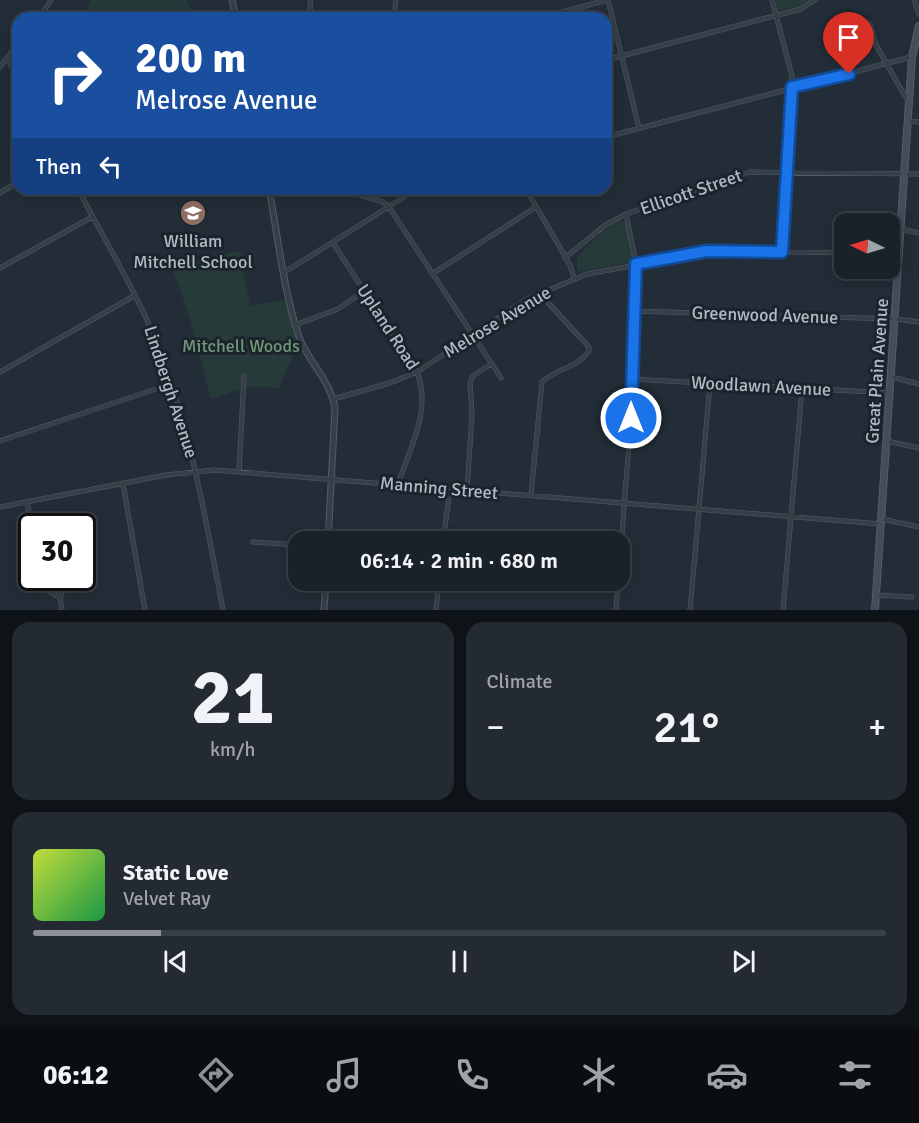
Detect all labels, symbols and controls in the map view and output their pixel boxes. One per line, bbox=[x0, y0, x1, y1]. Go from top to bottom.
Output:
pin bbox=[823, 12, 874, 74]
icon: arrive bbox=[832, 21, 865, 54]
text: 200 m bbox=[135, 33, 246, 84]
icon: right bbox=[36, 36, 114, 114]
text: Melrose Avenue bbox=[135, 84, 317, 117]
icon: left bbox=[94, 150, 127, 183]
text: Then bbox=[36, 153, 82, 180]
street label: Ellicott Street bbox=[637, 164, 745, 220]
school or university icon: William Mitchell School bbox=[178, 198, 208, 228]
north arrow bbox=[834, 213, 900, 279]
map controls bbox=[834, 213, 900, 279]
place label: William Mitchell School bbox=[133, 230, 253, 273]
street label: Upland Road bbox=[352, 280, 424, 374]
street label: Melrose Avenue bbox=[439, 281, 555, 363]
street label: Great Plain Avenue bbox=[861, 298, 893, 444]
street label: Greenwood Avenue bbox=[691, 301, 839, 329]
street label: Lindbergh Avenue bbox=[139, 323, 203, 461]
park label: Mitchell Woods bbox=[182, 335, 300, 357]
street label: Woodlawn Avenue bbox=[690, 371, 832, 401]
position arrow bbox=[599, 386, 663, 450]
street label: Manning Street bbox=[379, 472, 499, 504]
speed limit sign: 30 bbox=[18, 513, 96, 591]
text: 06:14 · 2 min · 680 m bbox=[360, 547, 558, 574]
text: 21 bbox=[191, 650, 275, 746]
text: Climate bbox=[487, 669, 552, 694]
text: 21° bbox=[653, 700, 719, 755]
text: − bbox=[487, 707, 504, 748]
text: + bbox=[868, 707, 886, 748]
text: km/h bbox=[210, 737, 255, 762]
text: Static Love bbox=[123, 859, 229, 886]
text: Velvet Ray bbox=[123, 886, 211, 911]
icon: previous bbox=[159, 945, 192, 978]
icon: pause bbox=[443, 945, 476, 978]
icon: next bbox=[727, 945, 760, 978]
icon: directions bbox=[195, 1054, 237, 1096]
icon: music bbox=[323, 1054, 365, 1096]
icon: phone bbox=[451, 1054, 493, 1096]
icon: climate bbox=[578, 1054, 620, 1096]
icon: car bbox=[706, 1054, 748, 1096]
icon: filters bbox=[834, 1054, 876, 1096]
text: 06:12 bbox=[43, 1059, 109, 1092]

